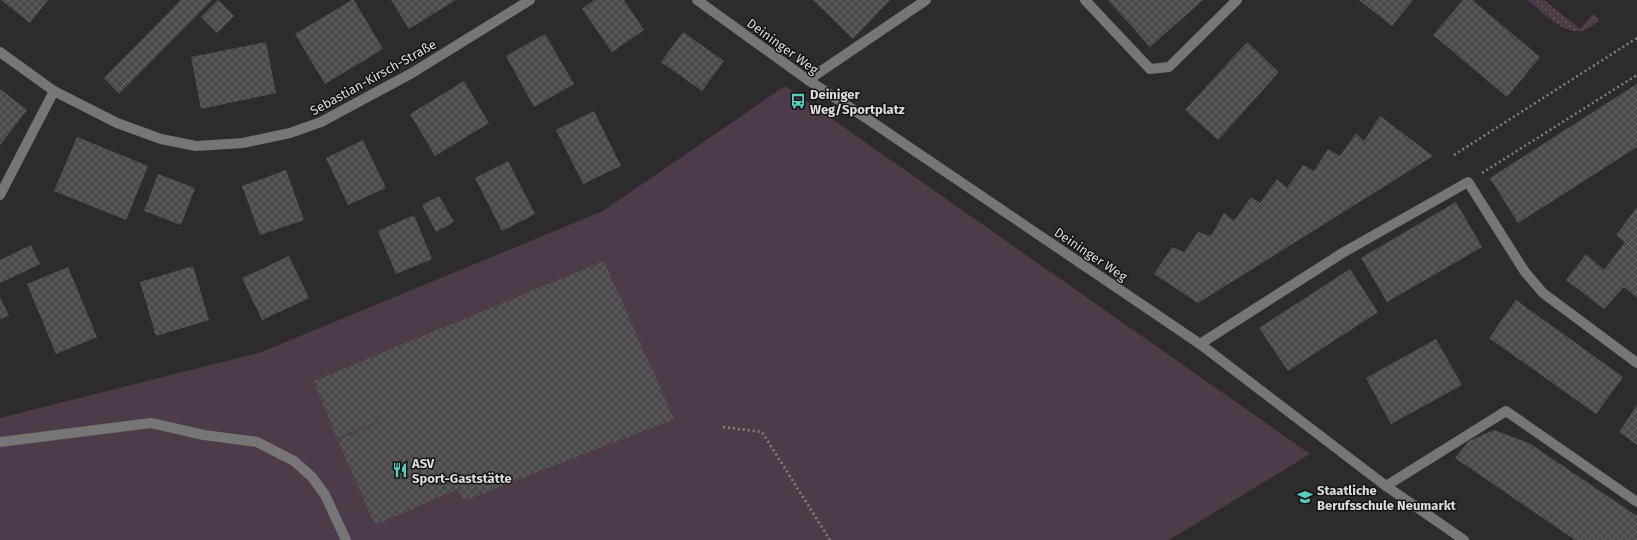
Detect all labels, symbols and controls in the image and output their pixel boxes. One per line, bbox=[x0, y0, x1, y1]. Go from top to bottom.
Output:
street label: Deininger Weg bbox=[744, 15, 822, 77]
street label: Sebastian-Kirsch-Straße bbox=[307, 36, 439, 118]
place label: Deiniger Weg/Sportplatz bbox=[810, 87, 905, 117]
bus stop icon: Deiniger Weg/Sportplatz bbox=[789, 92, 807, 110]
street label: Deininger Weg bbox=[1051, 225, 1130, 284]
place label: ASV Sport-Gaststätte bbox=[411, 456, 512, 486]
restaurant icon: ASV Sport-Gaststätte bbox=[391, 461, 409, 479]
place label: Staatliche Berufsschule Neumarkt bbox=[1317, 483, 1457, 513]
school or university icon: Staatliche Berufsschule Neumarkt bbox=[1296, 488, 1314, 506]

